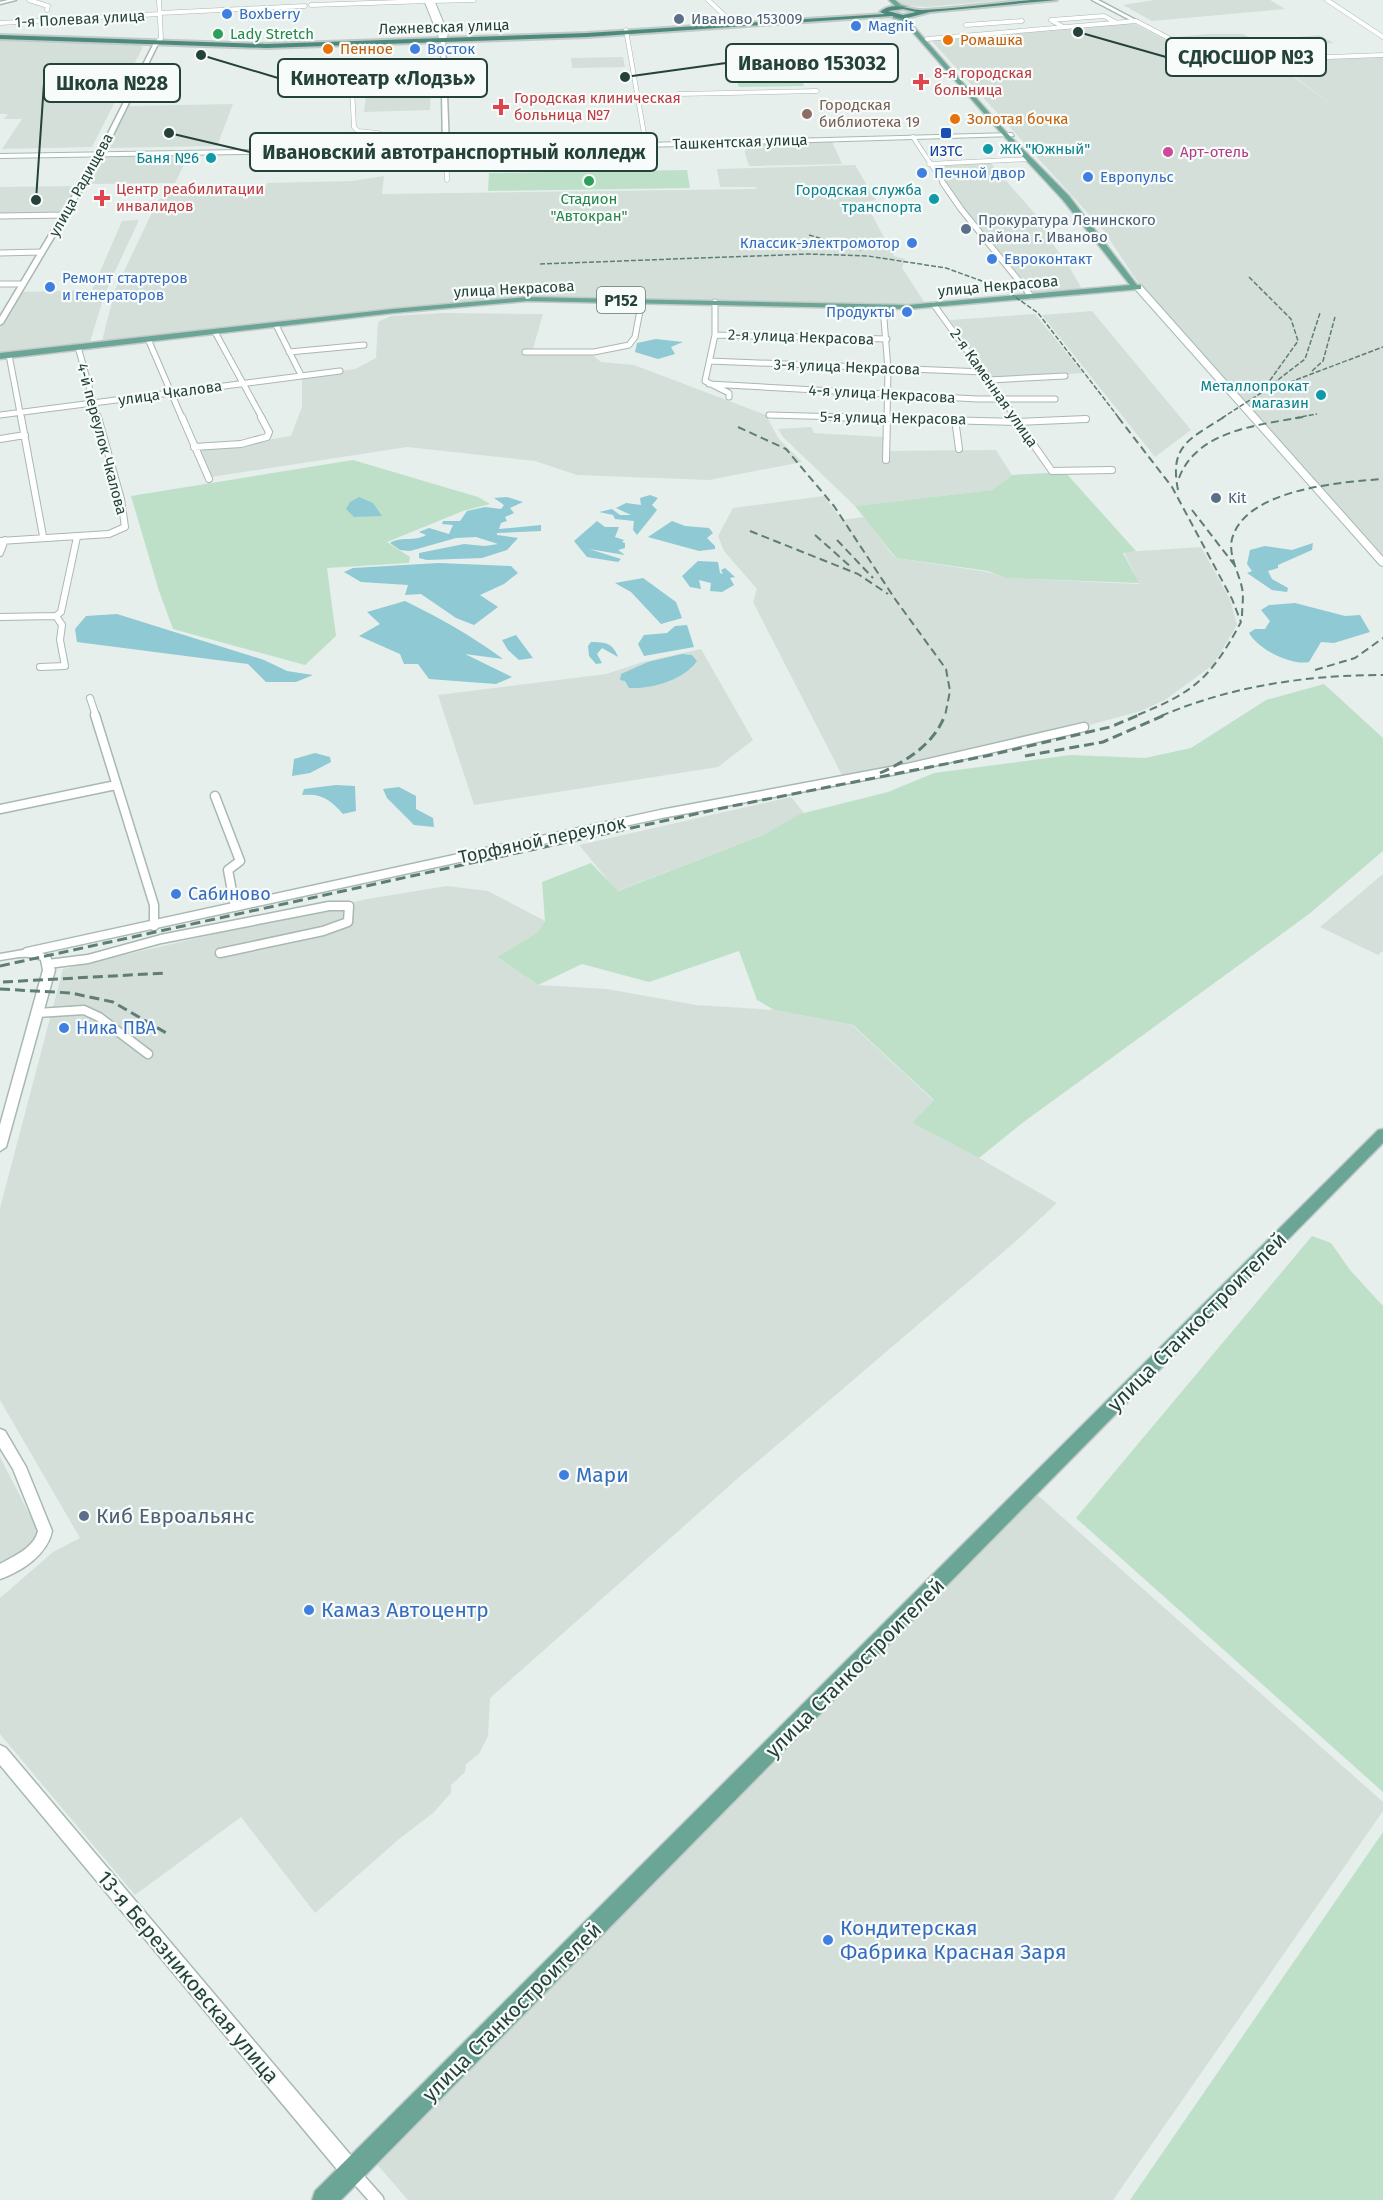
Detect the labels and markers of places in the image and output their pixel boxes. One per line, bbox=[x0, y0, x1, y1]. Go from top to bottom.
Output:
place label: Boxberry bbox=[239, 5, 301, 23]
marker: Boxberry bbox=[220, 7, 234, 21]
place label: Иваново 153009 bbox=[691, 10, 802, 28]
marker: Иваново 153009 bbox=[672, 12, 686, 26]
place label: Magnit bbox=[868, 17, 915, 35]
marker: Magnit bbox=[849, 19, 863, 33]
place label: Lady Stretch bbox=[230, 25, 314, 43]
marker: Lady Stretch bbox=[211, 27, 225, 41]
place label: Ромашка bbox=[960, 31, 1023, 49]
marker: Ромашка bbox=[941, 33, 955, 47]
callout: СДЮСШОР №3 bbox=[1166, 38, 1326, 76]
place label: Пенное bbox=[340, 40, 393, 58]
place label: Восток bbox=[427, 40, 475, 58]
marker: Пенное bbox=[321, 42, 335, 56]
marker: Восток bbox=[408, 42, 422, 56]
callout: Иваново 153032 bbox=[726, 44, 898, 82]
callout: Кинотеатр «Лодзь» bbox=[278, 59, 487, 97]
callout: Школа №28 bbox=[44, 64, 180, 102]
place label: 8-я городская больница bbox=[934, 64, 1032, 99]
marker: 8-я городская больница bbox=[912, 73, 930, 91]
place label: Городская клиническая больница №7 bbox=[514, 89, 681, 124]
place label: Городская библиотека 19 bbox=[819, 96, 920, 131]
marker: Городская клиническая больница №7 bbox=[492, 98, 510, 116]
marker: Городская библиотека 19 bbox=[800, 107, 814, 121]
place label: Золотая бочка bbox=[967, 110, 1068, 128]
marker: Золотая бочка bbox=[948, 112, 962, 126]
marker: ИЗТС bbox=[939, 126, 953, 140]
callout: Ивановский автотранспортный колледж bbox=[250, 133, 657, 171]
place label: ЖК "Южный" bbox=[1000, 140, 1090, 158]
place label: ИЗТС bbox=[929, 142, 963, 160]
marker: ЖК "Южный" bbox=[981, 142, 995, 156]
place label: Арт-отель bbox=[1180, 143, 1249, 161]
marker: Арт-отель bbox=[1161, 145, 1175, 159]
place label: Баня №6 bbox=[136, 149, 199, 167]
marker: Баня №6 bbox=[204, 151, 218, 165]
place label: Печной двор bbox=[934, 164, 1026, 182]
marker: Печной двор bbox=[915, 166, 929, 180]
place label: Европульс bbox=[1100, 168, 1174, 186]
marker: Европульс bbox=[1081, 170, 1095, 184]
marker: Стадион "Автокран" bbox=[582, 174, 596, 188]
place label: Центр реабилитации инвалидов bbox=[116, 180, 264, 215]
place label: Городская служба транспорта bbox=[796, 181, 922, 216]
marker: Центр реабилитации инвалидов bbox=[93, 189, 111, 207]
place label: Стадион "Автокран" bbox=[550, 190, 628, 225]
marker: Городская служба транспорта bbox=[927, 192, 941, 206]
place label: Прокуратура Ленинского района г. Иваново bbox=[978, 211, 1156, 246]
marker: Прокуратура Ленинского района г. Иваново bbox=[959, 222, 973, 236]
place label: Классик-электромотор bbox=[740, 234, 900, 252]
marker: Классик-электромотор bbox=[905, 236, 919, 250]
place label: Евроконтакт bbox=[1004, 250, 1092, 268]
marker: Евроконтакт bbox=[985, 252, 999, 266]
place label: Ремонт стартеров и генераторов bbox=[62, 269, 188, 304]
marker: Ремонт стартеров и генераторов bbox=[43, 280, 57, 294]
place label: Продукты bbox=[826, 303, 895, 321]
marker: Продукты bbox=[900, 305, 914, 319]
place label: Металлопрокат магазин bbox=[1200, 377, 1309, 412]
marker: Металлопрокат магазин bbox=[1314, 388, 1328, 402]
place label: Kit bbox=[1228, 489, 1247, 507]
marker: Kit bbox=[1209, 491, 1223, 505]
place label: Сабиново bbox=[188, 883, 271, 905]
marker: Сабиново bbox=[169, 887, 183, 901]
place label: Ника ПВА bbox=[76, 1017, 157, 1039]
marker: Ника ПВА bbox=[57, 1021, 71, 1035]
place label: Мари bbox=[576, 1462, 629, 1488]
marker: Мари bbox=[557, 1468, 571, 1482]
place label: Киб Евроальянс bbox=[96, 1503, 254, 1529]
marker: Киб Евроальянс bbox=[77, 1509, 91, 1523]
place label: Камаз Автоцентр bbox=[321, 1597, 489, 1623]
marker: Камаз Автоцентр bbox=[302, 1603, 316, 1617]
place label: Кондитерская Фабрика Красная Заря bbox=[840, 1915, 1067, 1965]
marker: Кондитерская Фабрика Красная Заря bbox=[821, 1933, 835, 1947]

